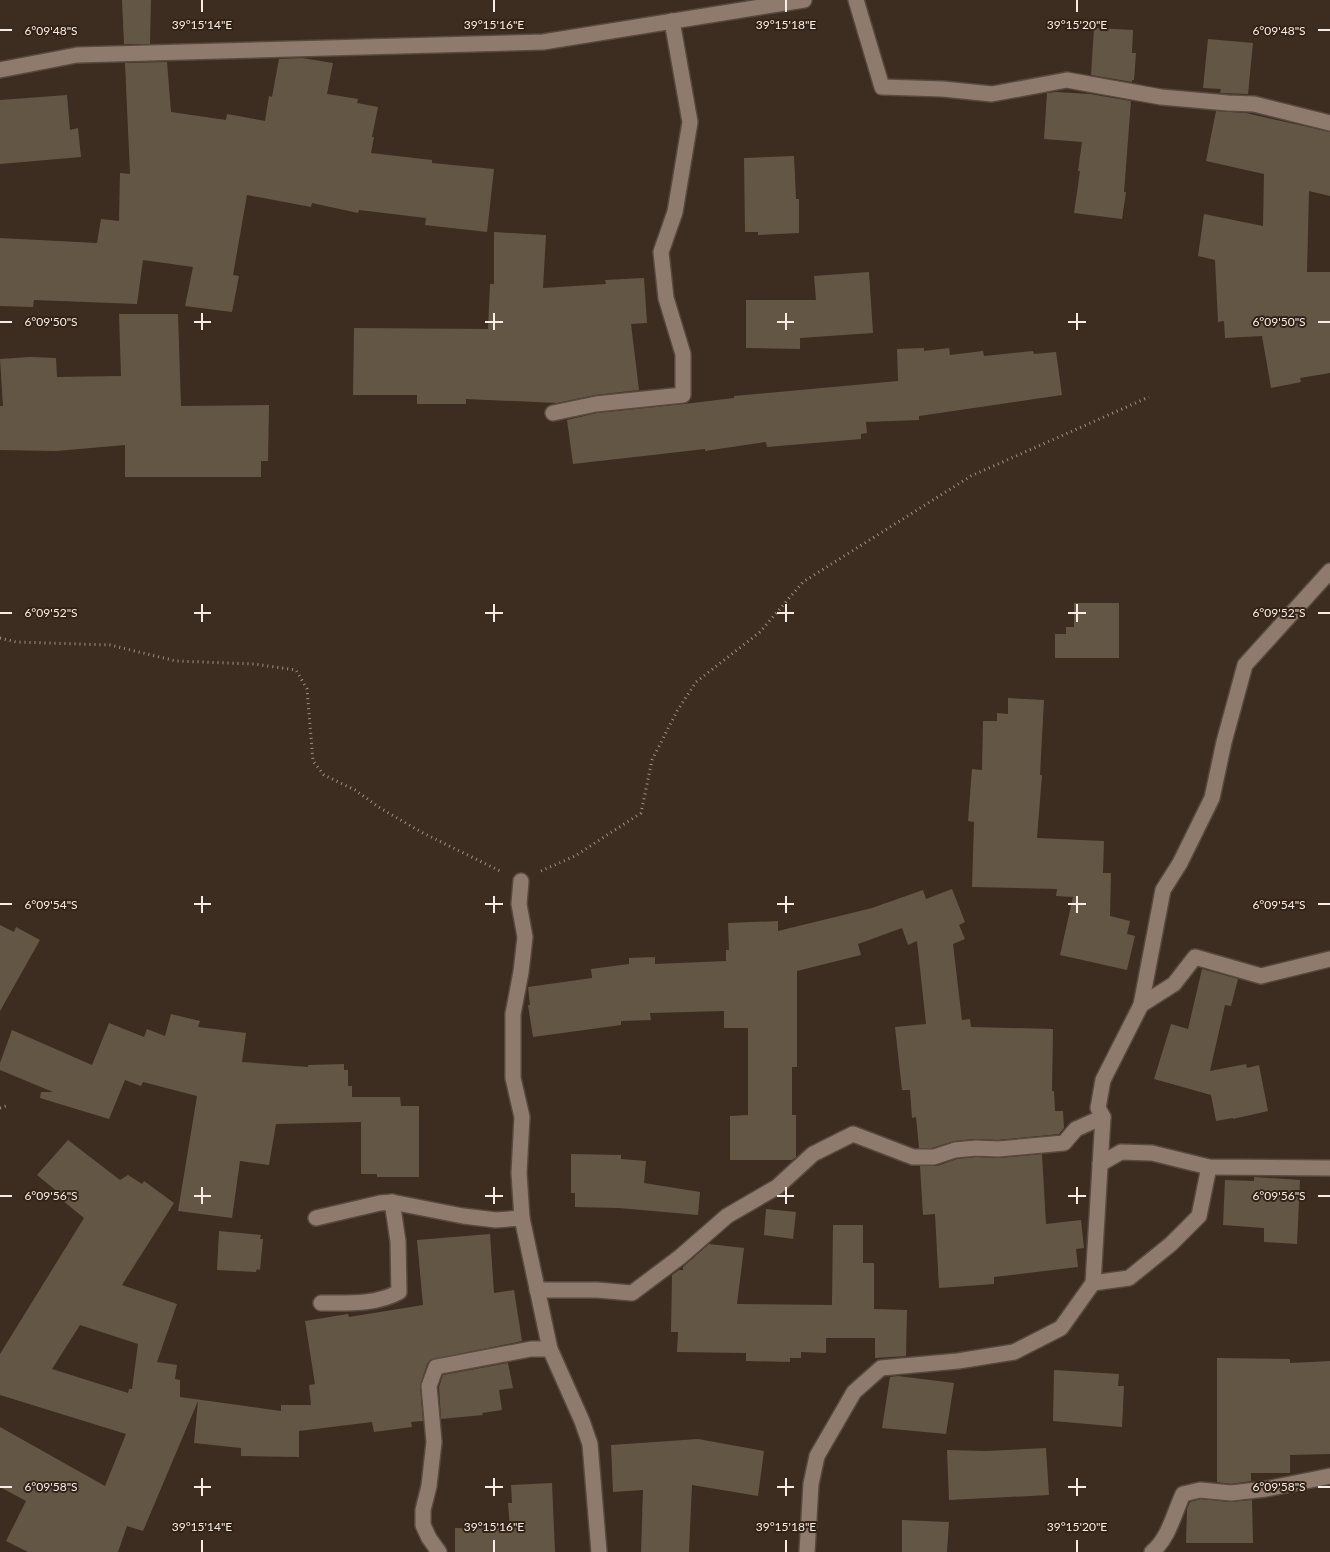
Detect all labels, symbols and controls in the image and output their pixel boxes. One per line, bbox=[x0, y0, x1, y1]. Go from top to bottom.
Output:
text: 39°15'14"E bbox=[172, 17, 232, 32]
text: 39°15'16"E bbox=[464, 17, 524, 32]
text: 39°15'18"E bbox=[756, 17, 816, 32]
text: 39°15'20"E bbox=[1047, 17, 1107, 32]
text: 6°09'48"S bbox=[24, 23, 78, 38]
text: 6°09'48"S bbox=[1252, 23, 1306, 38]
text: 6°09'50"S bbox=[24, 314, 78, 329]
text: 6°09'50"S bbox=[1252, 314, 1306, 329]
text: 6°09'52"S bbox=[24, 605, 78, 620]
text: 6°09'52"S bbox=[1252, 605, 1306, 620]
text: 6°09'54"S bbox=[24, 897, 78, 912]
text: 6°09'54"S bbox=[1252, 897, 1306, 912]
text: 6°09'56"S bbox=[24, 1188, 78, 1203]
text: 6°09'56"S bbox=[1252, 1188, 1306, 1203]
text: 6°09'58"S bbox=[24, 1479, 78, 1494]
text: 6°09'58"S bbox=[1252, 1479, 1306, 1494]
text: 39°15'14"E bbox=[172, 1519, 232, 1534]
text: 39°15'16"E bbox=[464, 1519, 524, 1534]
text: 39°15'18"E bbox=[756, 1519, 816, 1534]
text: 39°15'20"E bbox=[1047, 1519, 1107, 1534]

